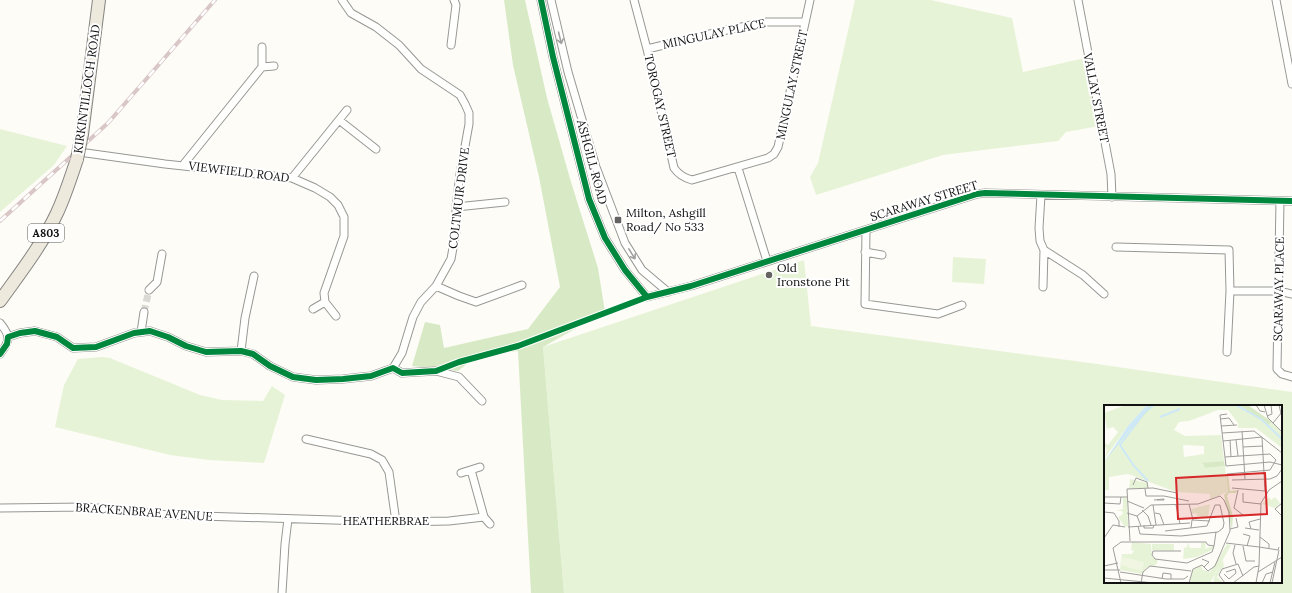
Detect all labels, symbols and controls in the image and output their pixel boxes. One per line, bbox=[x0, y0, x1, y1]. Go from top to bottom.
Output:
street label: MINGULAY PLACE bbox=[661, 15, 767, 52]
street label: KIRKINTILLOCH ROAD bbox=[70, 23, 103, 154]
street label: MINGULAY STREET bbox=[773, 28, 811, 141]
one-way arrow bbox=[556, 31, 564, 44]
street label: VALLAY STREET bbox=[1080, 51, 1113, 144]
street label: TOROGAY STREET bbox=[641, 53, 680, 159]
street label: ASHGILL ROAD bbox=[574, 117, 611, 206]
street label: COLTMUIR DRIVE bbox=[445, 146, 472, 250]
street label: VIEWFIELD ROAD bbox=[187, 158, 291, 185]
street label: SCARAWAY STREET bbox=[868, 177, 980, 224]
place label: Milton, Ashgill Road/ No 533 bbox=[626, 205, 706, 235]
marker: Milton, Ashgill Road/ No 533 bbox=[613, 215, 623, 225]
road number: A803 bbox=[28, 224, 64, 242]
street label: SCARAWAY PLACE bbox=[1270, 237, 1287, 341]
one-way arrow bbox=[628, 248, 636, 259]
place label: Old Ironstone Pit bbox=[777, 260, 850, 289]
marker: Old Ironstone Pit bbox=[764, 270, 774, 280]
inset map bbox=[1104, 405, 1282, 583]
street label: BRACKENBRAE AVENUE bbox=[75, 499, 213, 524]
street label: HEATHERBRAE bbox=[343, 513, 429, 528]

